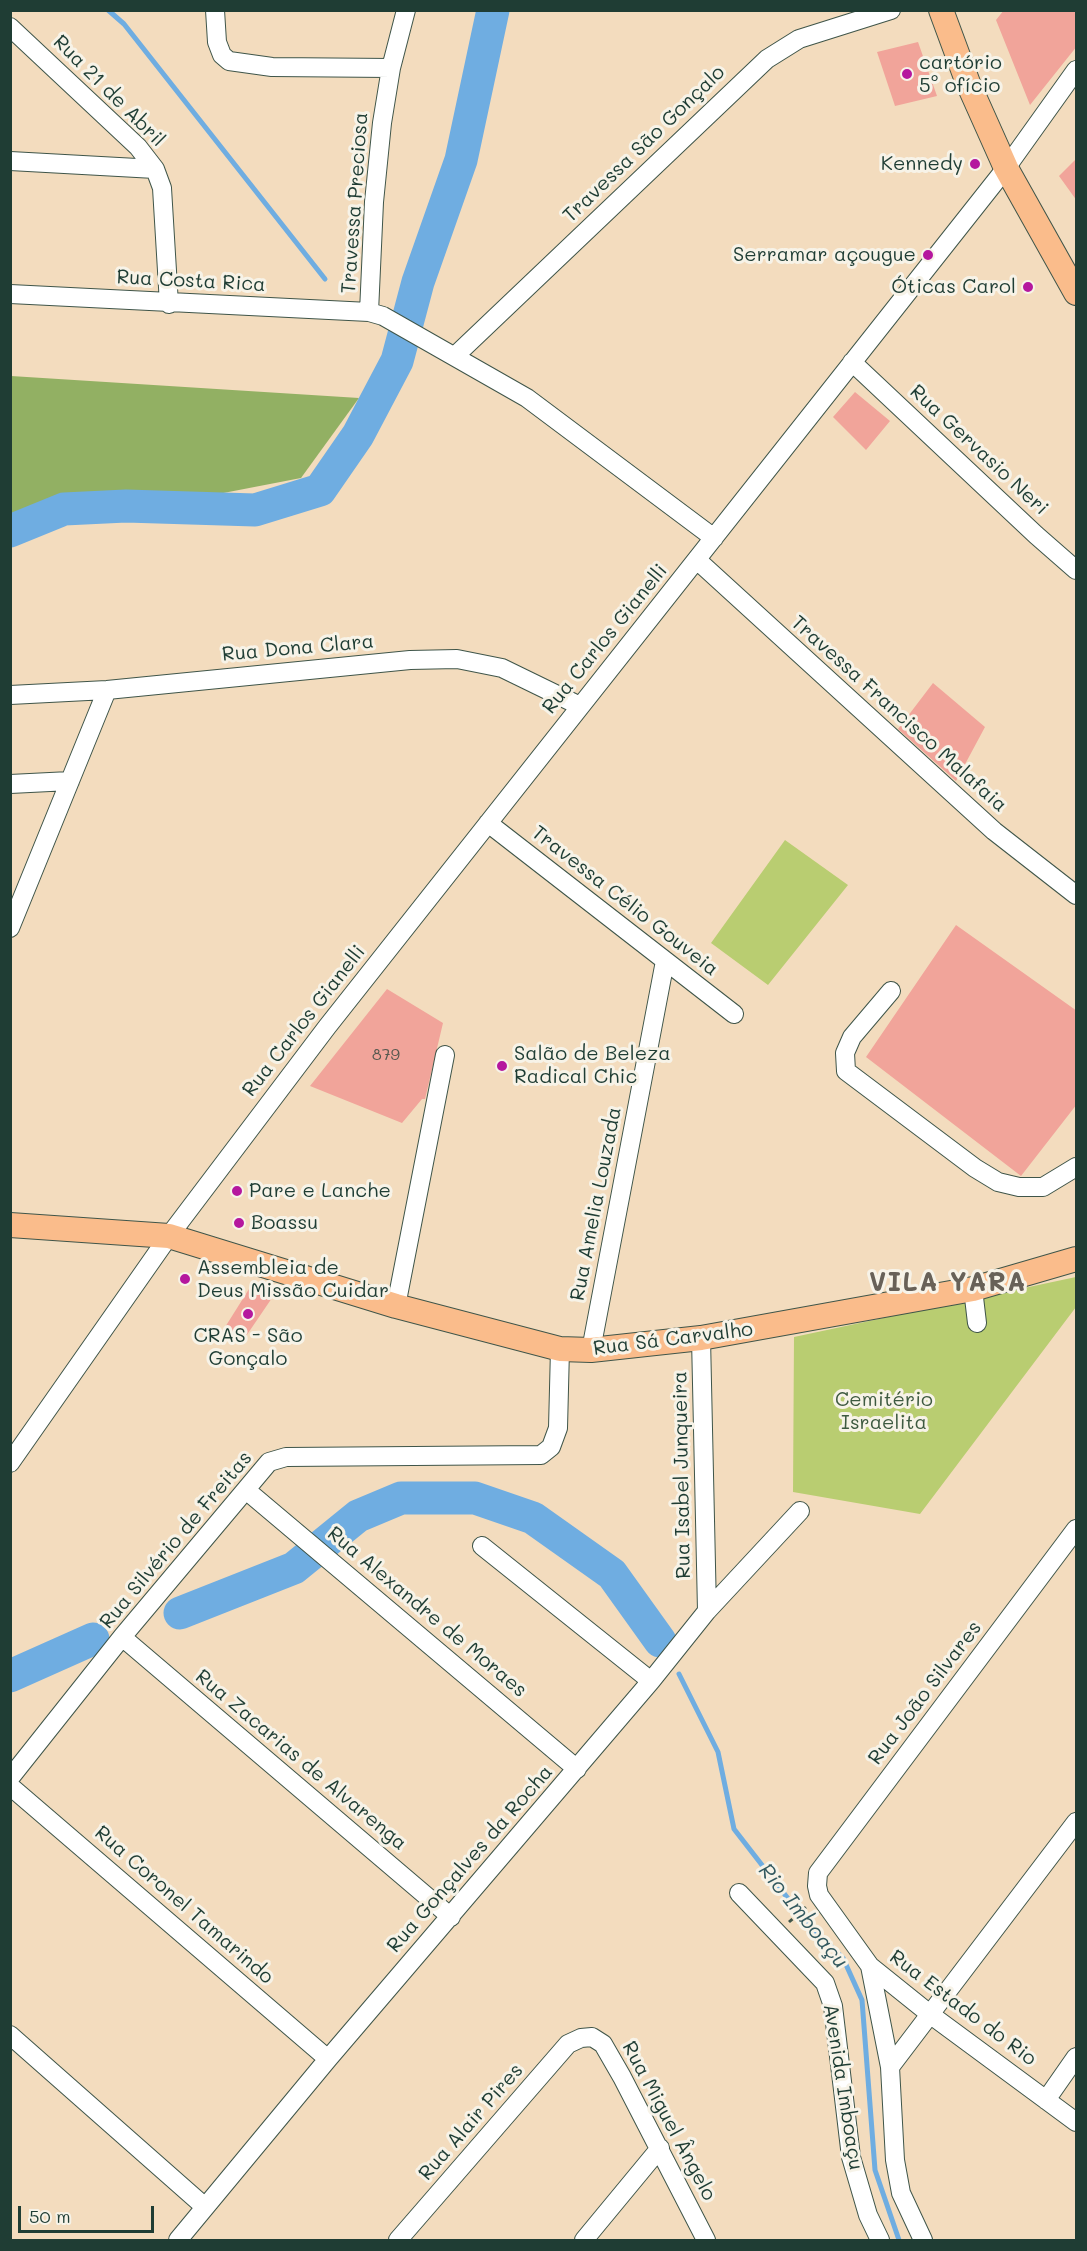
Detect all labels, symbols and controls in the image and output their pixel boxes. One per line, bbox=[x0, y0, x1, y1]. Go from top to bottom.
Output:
street label: Rua 21 de Abril bbox=[48, 30, 170, 152]
place label: cartório 5° ofício bbox=[919, 51, 1002, 98]
street label: Travessa São Gonçalo bbox=[558, 60, 730, 228]
marker: cartório 5° ofício bbox=[900, 67, 914, 81]
street label: Travessa Preciosa bbox=[337, 112, 373, 294]
place label: Kennedy bbox=[881, 152, 963, 176]
marker: Kennedy bbox=[968, 157, 982, 171]
place label: Serramar açougue bbox=[733, 243, 916, 267]
marker: Serramar açougue bbox=[921, 248, 935, 262]
street label: Rua Costa Rica bbox=[116, 265, 266, 297]
place label: Óticas Carol bbox=[891, 275, 1016, 299]
marker: Óticas Carol bbox=[1021, 280, 1035, 294]
street label: Rua Gervasio Neri bbox=[905, 380, 1053, 520]
street label: Rua Carlos Gianelli bbox=[537, 559, 673, 719]
street label: Travessa Francisco Malafaia bbox=[786, 611, 1012, 817]
street label: Rua Dona Clara bbox=[221, 629, 375, 667]
street label: Travessa Célio Gouveia bbox=[527, 821, 723, 981]
street label: Rua Carlos Gianelli bbox=[237, 941, 371, 1101]
place label: Salão de Beleza Radical Chic bbox=[514, 1042, 671, 1089]
house number: 879 bbox=[372, 1045, 400, 1065]
marker: Salão de Beleza Radical Chic bbox=[495, 1059, 509, 1073]
street label: Rua Amelia Louzada bbox=[565, 1105, 627, 1303]
place label: Pare e Lanche bbox=[249, 1179, 391, 1203]
marker: Pare e Lanche bbox=[230, 1184, 244, 1198]
place label: Boassu bbox=[251, 1211, 318, 1235]
marker: Boassu bbox=[232, 1216, 246, 1230]
place label: Assembleia de Deus Missão Cuidar bbox=[197, 1256, 389, 1303]
district label: VILA YARA bbox=[869, 1267, 1027, 1299]
marker: Assembleia de Deus Missão Cuidar bbox=[178, 1272, 192, 1286]
marker: CRAS - São Gonçalo bbox=[241, 1307, 255, 1321]
street label: Rua Sá Carvalho bbox=[592, 1317, 754, 1361]
place label: CRAS - São Gonçalo bbox=[193, 1324, 303, 1371]
street label: Rua Isabel Junqueira bbox=[668, 1371, 696, 1579]
park label: Cemitério Israelita bbox=[835, 1388, 933, 1435]
street label: Rua Silvério de Freitas bbox=[95, 1447, 257, 1633]
street label: Rua Alexandre de Moraes bbox=[322, 1522, 532, 1702]
street label: Rua João Silvares bbox=[863, 1616, 987, 1770]
street label: Rua Zacarias de Alvarenga bbox=[190, 1665, 412, 1855]
street label: Rua Gonçalves da Rocha bbox=[382, 1760, 558, 1958]
street label: Rua Coronel Tamarindo bbox=[90, 1821, 278, 1989]
water label: Rio Imboaçu bbox=[753, 1858, 853, 1974]
street label: Rua Estado do Rio bbox=[885, 1945, 1041, 2071]
street label: Avenida Imboaçu bbox=[818, 2002, 868, 2172]
street label: Rua Miguel Ângelo bbox=[617, 2037, 721, 2205]
street label: Rua Alair Pires bbox=[414, 2059, 528, 2185]
scale bar bbox=[21, 2194, 158, 2232]
text: 50 m bbox=[29, 2204, 71, 2228]

